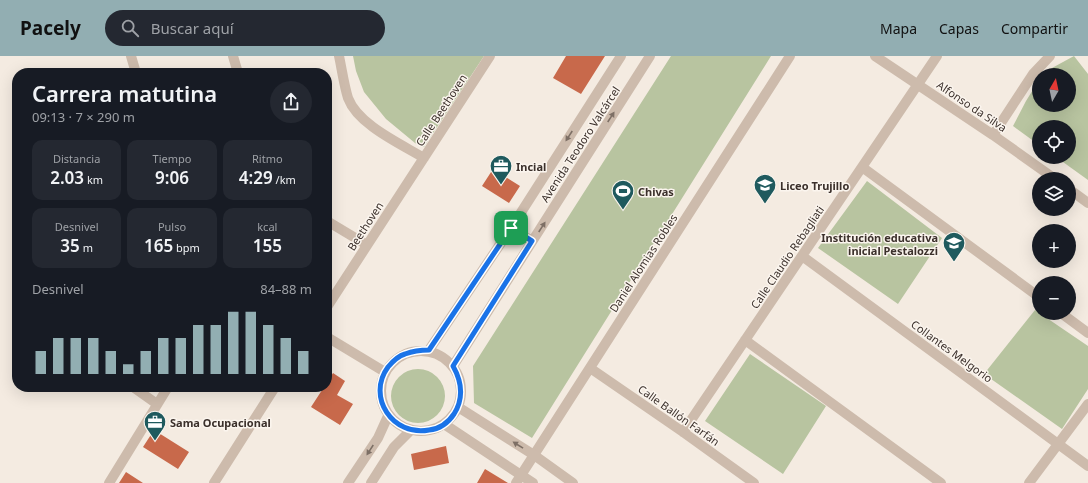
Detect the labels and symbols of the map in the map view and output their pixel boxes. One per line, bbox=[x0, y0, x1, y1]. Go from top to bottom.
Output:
north arrow bbox=[1032, 68, 1076, 112]
street label: Calle Beethoven bbox=[412, 71, 470, 149]
street label: Alfonso da Silva bbox=[934, 77, 1010, 135]
street label: Avenida Teodoro Valcárcel bbox=[537, 83, 623, 205]
one-way arrow bbox=[608, 111, 615, 123]
one-way arrow bbox=[566, 130, 573, 142]
office icon: Incial bbox=[488, 153, 514, 186]
place label: Incial bbox=[516, 159, 546, 174]
school or university icon: Liceo Trujillo bbox=[752, 172, 778, 205]
sports icon: Chivas bbox=[610, 178, 636, 211]
place label: Liceo Trujillo bbox=[780, 178, 849, 193]
place label: Chivas bbox=[638, 184, 674, 199]
street label: Beethoven bbox=[344, 199, 386, 253]
street label: Calle Claudio Rebagliati bbox=[747, 203, 827, 311]
pin bbox=[494, 211, 528, 245]
street label: Daniel Alomias Robles bbox=[606, 211, 680, 315]
one-way arrow bbox=[538, 221, 545, 233]
place label: Institución educativa inicial Pestalozzi bbox=[821, 230, 938, 258]
school or university icon: Institución educativa inicial Pestalozzi bbox=[941, 230, 967, 263]
street label: Collantes Melgorio bbox=[908, 316, 996, 386]
street label: Calle Ballón Farfán bbox=[635, 381, 723, 449]
office icon: Sama Ocupacional bbox=[142, 409, 168, 442]
place label: Sama Ocupacional bbox=[170, 415, 271, 430]
one-way arrow bbox=[513, 441, 523, 449]
one-way arrow bbox=[366, 445, 374, 455]

